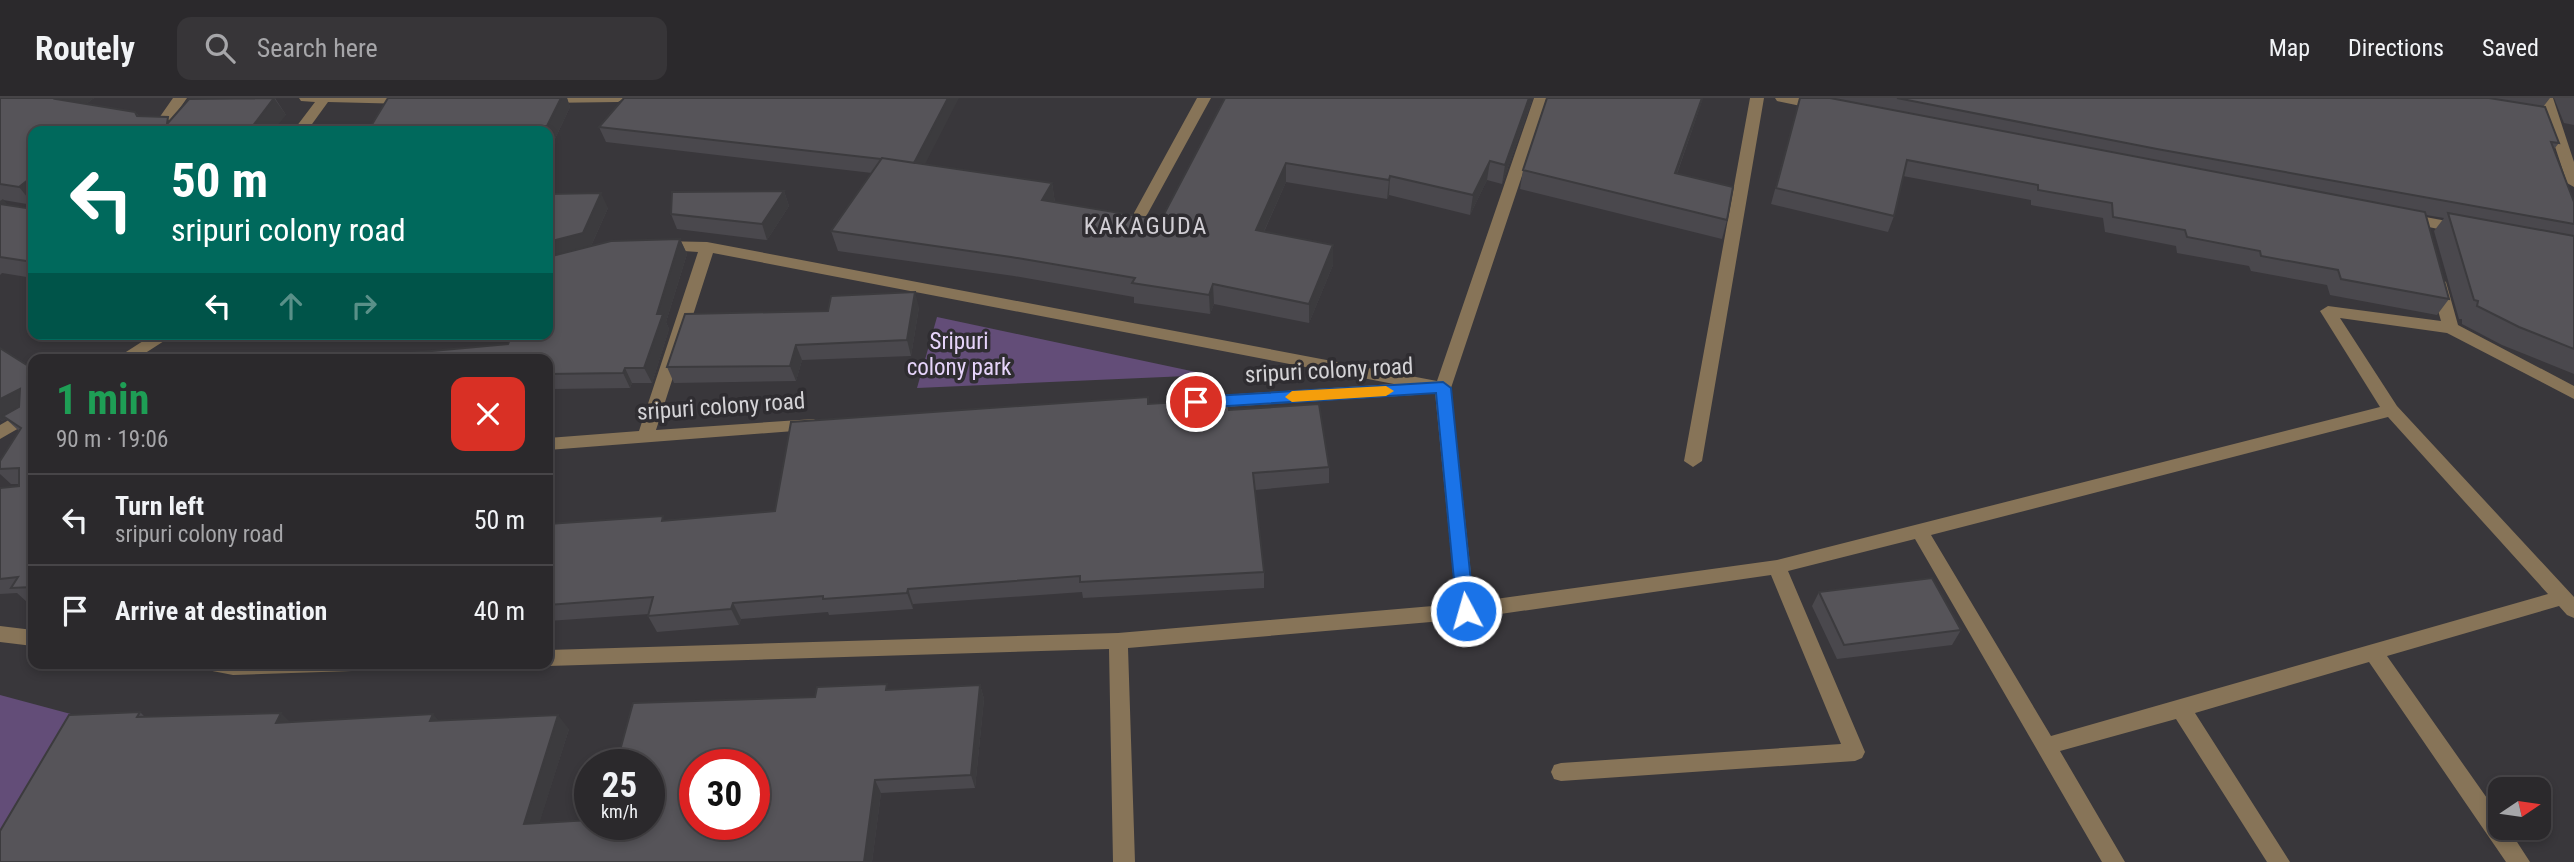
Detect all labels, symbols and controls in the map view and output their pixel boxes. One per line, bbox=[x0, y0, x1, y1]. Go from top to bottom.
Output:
search box bbox=[177, 17, 667, 80]
text: Routely bbox=[35, 29, 135, 68]
icon: search bbox=[201, 29, 239, 67]
text: Search here bbox=[257, 33, 378, 63]
text: Map bbox=[2269, 34, 2310, 62]
text: Directions bbox=[2348, 34, 2444, 62]
text: Saved bbox=[2482, 34, 2539, 62]
text: 50 m bbox=[171, 152, 268, 209]
icon: left bbox=[56, 154, 147, 245]
text: sripuri colony road bbox=[171, 211, 406, 249]
district label: KAKAGUDA bbox=[1084, 212, 1208, 240]
icon: left bbox=[199, 287, 237, 325]
icon: ahead bbox=[272, 287, 310, 325]
icon: right bbox=[345, 287, 383, 325]
park label: Sripuri colony park bbox=[907, 328, 1012, 381]
street label: sripuri colony road bbox=[1244, 353, 1414, 388]
pin bbox=[1166, 372, 1226, 432]
text: 1 min bbox=[56, 375, 149, 424]
button: close bbox=[451, 377, 525, 451]
icon: arrive bbox=[1177, 383, 1215, 421]
street label: sripuri colony road bbox=[636, 387, 806, 426]
text: 90 m · 19:06 bbox=[56, 426, 168, 453]
text: Turn left bbox=[115, 491, 204, 521]
icon: left bbox=[56, 501, 94, 539]
text: 50 m bbox=[474, 505, 525, 535]
text: sripuri colony road bbox=[115, 521, 284, 548]
position arrow bbox=[1429, 574, 1503, 648]
icon: arrive bbox=[56, 592, 94, 630]
text: Arrive at destination bbox=[115, 596, 327, 626]
text: 40 m bbox=[474, 596, 525, 626]
speed limit sign: 30 bbox=[679, 749, 770, 840]
text: 25 bbox=[602, 765, 637, 806]
north arrow bbox=[2488, 777, 2552, 840]
map controls bbox=[2488, 777, 2551, 840]
text: km/h bbox=[601, 801, 638, 822]

